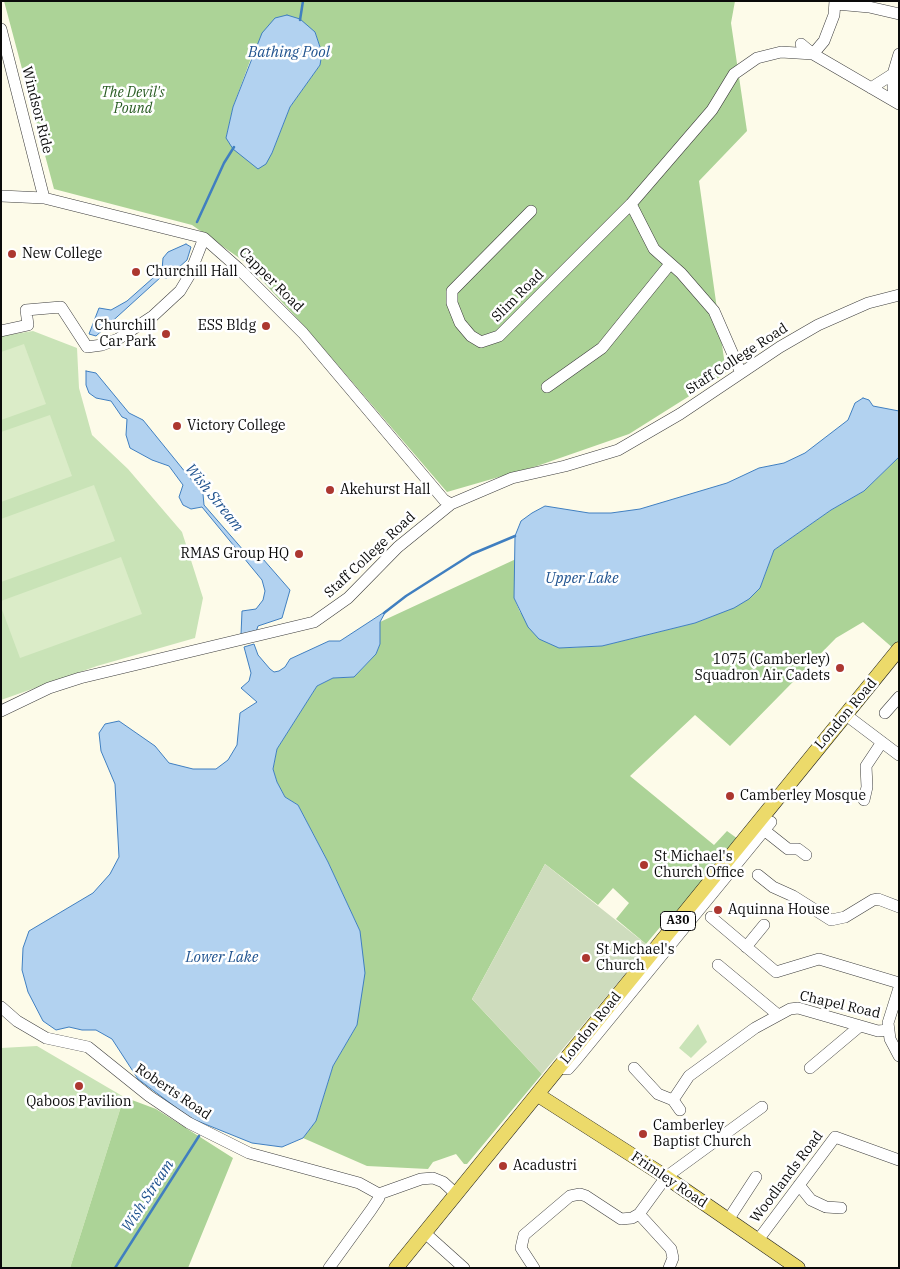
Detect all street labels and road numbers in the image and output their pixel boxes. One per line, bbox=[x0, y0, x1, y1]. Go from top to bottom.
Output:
street label: Windsor Ride bbox=[18, 65, 56, 155]
street label: Capper Road bbox=[235, 244, 307, 316]
street label: Slim Road bbox=[488, 266, 548, 326]
street label: Staff College Road bbox=[683, 320, 791, 398]
street label: Staff College Road bbox=[321, 509, 419, 601]
street label: London Road bbox=[812, 675, 880, 753]
road number: A30 bbox=[660, 911, 696, 930]
street label: Chapel Road bbox=[798, 988, 882, 1022]
street label: London Road bbox=[557, 989, 625, 1067]
street label: Roberts Road bbox=[132, 1060, 214, 1124]
street label: Woodlands Road bbox=[747, 1128, 827, 1226]
street label: Frimley Road bbox=[628, 1148, 710, 1212]

